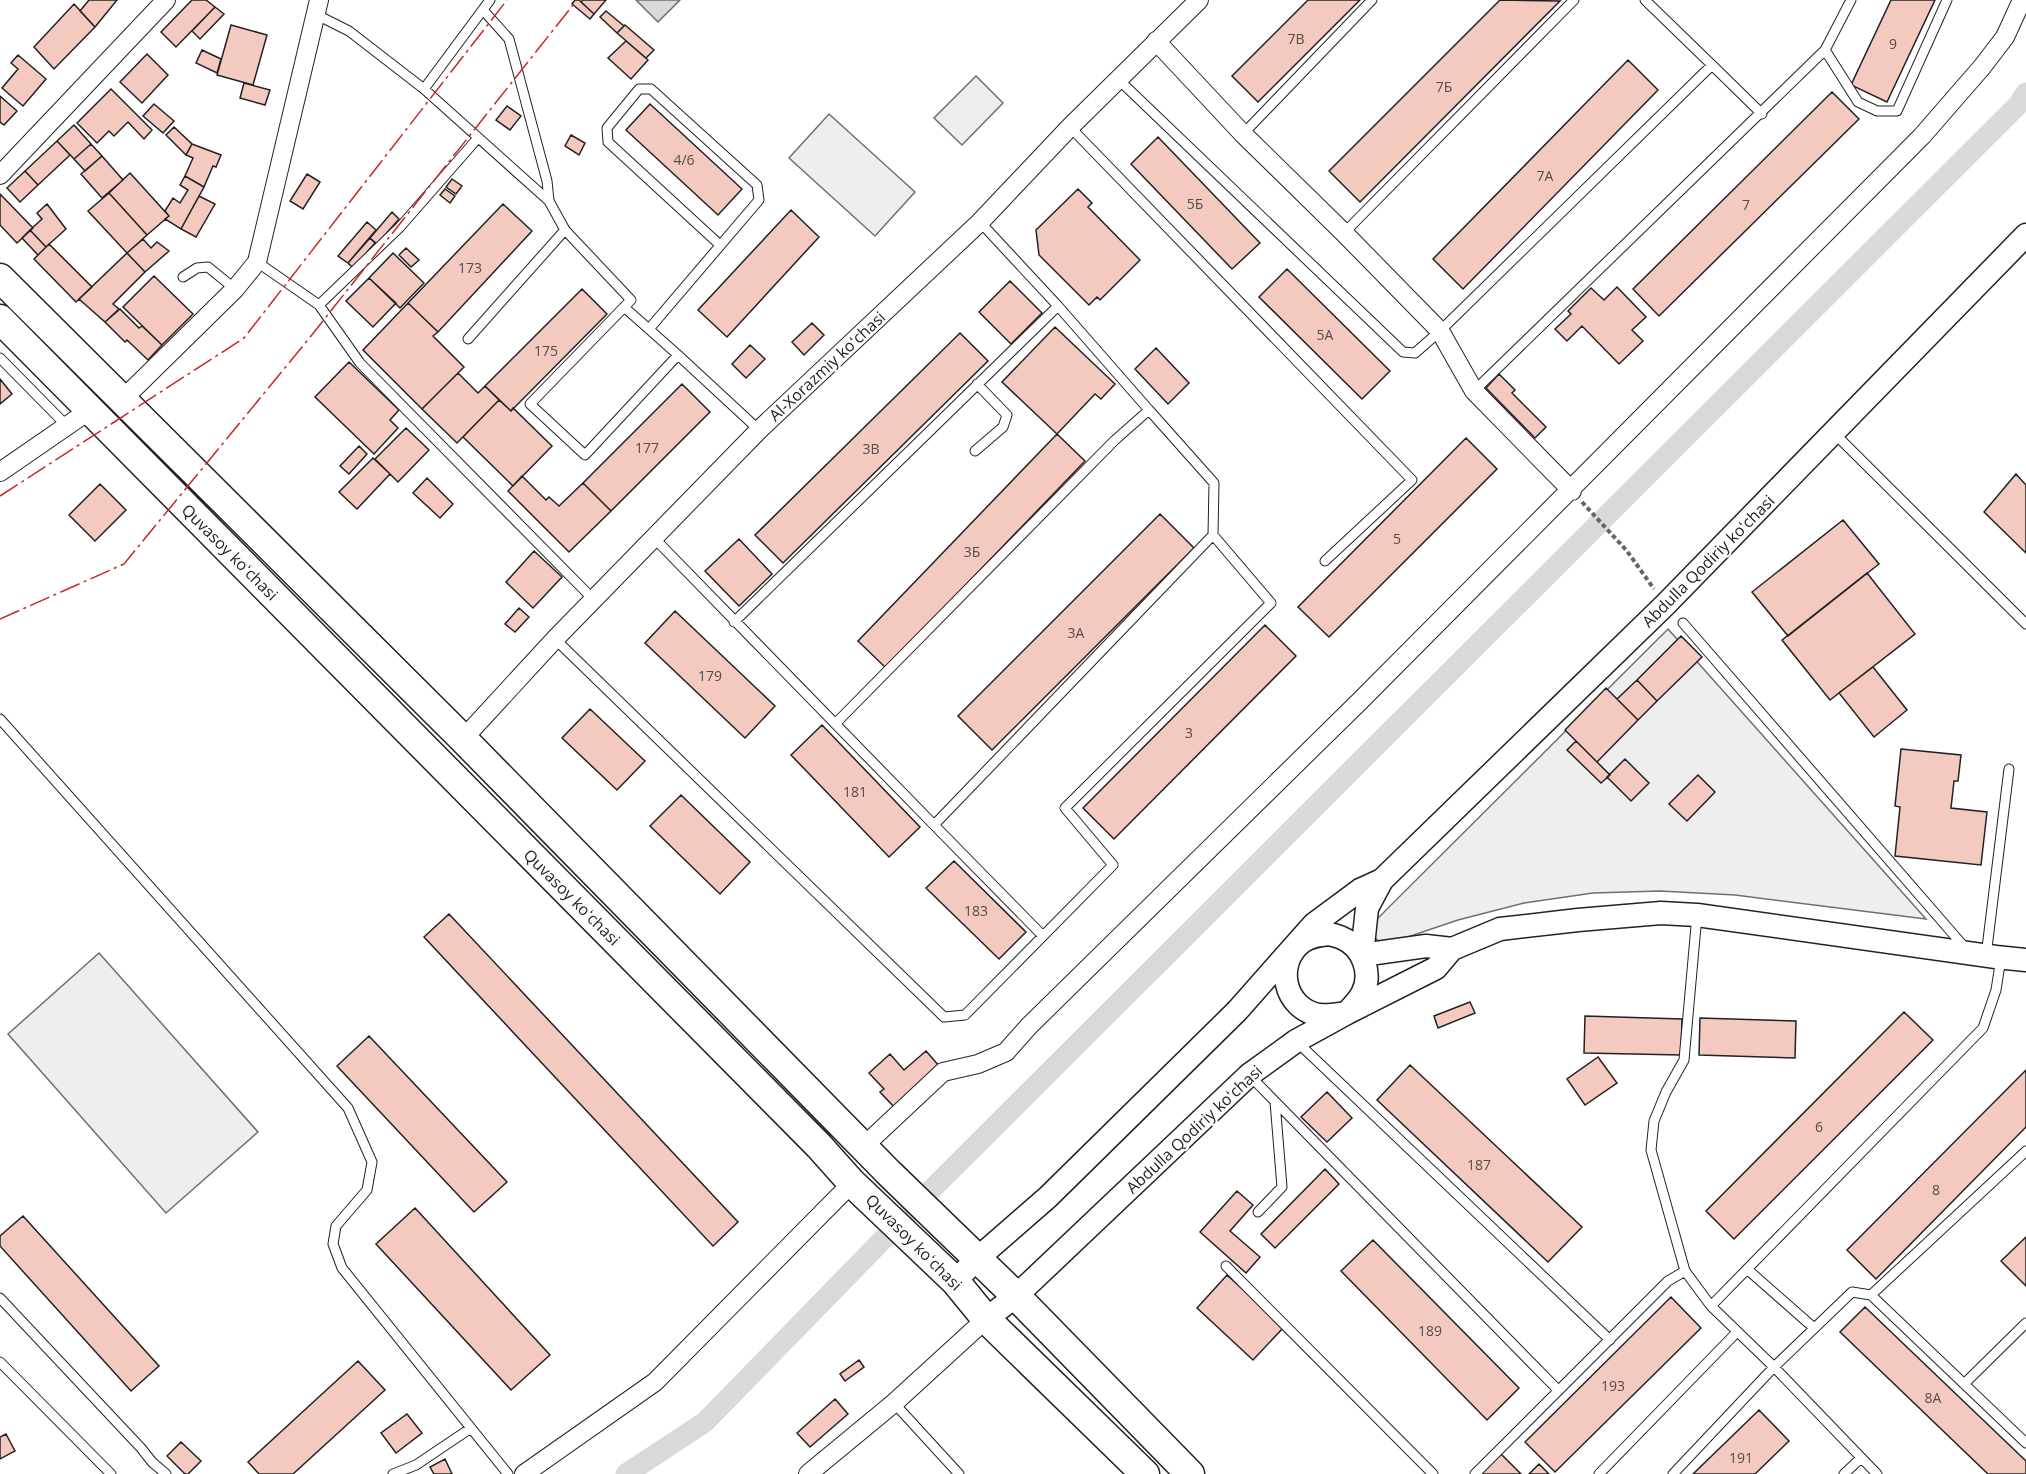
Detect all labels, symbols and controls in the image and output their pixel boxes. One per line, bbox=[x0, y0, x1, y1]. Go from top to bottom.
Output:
house number: 7В bbox=[1287, 29, 1305, 48]
house number: 9 bbox=[1889, 34, 1897, 53]
house number: 7Б bbox=[1436, 77, 1452, 96]
house number: 4/6 bbox=[673, 150, 695, 169]
house number: 7А bbox=[1537, 166, 1554, 185]
house number: 5Б bbox=[1187, 194, 1203, 213]
house number: 7 bbox=[1742, 195, 1750, 214]
house number: 173 bbox=[458, 258, 482, 277]
street label: Al-Xorazmiy koʻchasi bbox=[764, 306, 890, 426]
house number: 5А bbox=[1317, 325, 1334, 344]
house number: 175 bbox=[534, 341, 558, 360]
house number: 177 bbox=[635, 438, 659, 457]
house number: 3В bbox=[862, 439, 880, 458]
street label: Abdulla Qodiriy koʻchasi bbox=[1637, 490, 1779, 632]
street label: Quvasoy koʻchasi bbox=[177, 499, 283, 605]
house number: 5 bbox=[1393, 529, 1401, 548]
house number: 3Б bbox=[964, 542, 980, 561]
house number: 3А bbox=[1068, 623, 1085, 642]
house number: 179 bbox=[698, 666, 722, 685]
house number: 3 bbox=[1185, 723, 1193, 742]
house number: 181 bbox=[843, 782, 867, 801]
street label: Quvasoy koʻchasi bbox=[519, 844, 625, 950]
house number: 183 bbox=[964, 901, 988, 920]
street label: Abdulla Qodiriy koʻchasi bbox=[1121, 1060, 1267, 1198]
house number: 6 bbox=[1815, 1117, 1823, 1136]
house number: 187 bbox=[1467, 1155, 1491, 1174]
house number: 8 bbox=[1932, 1180, 1940, 1199]
street label: Quvasoy koʻchasi bbox=[861, 1189, 967, 1295]
house number: 189 bbox=[1418, 1321, 1442, 1340]
house number: 193 bbox=[1601, 1376, 1625, 1395]
house number: 8А bbox=[1925, 1388, 1942, 1407]
house number: 191 bbox=[1729, 1448, 1753, 1467]

